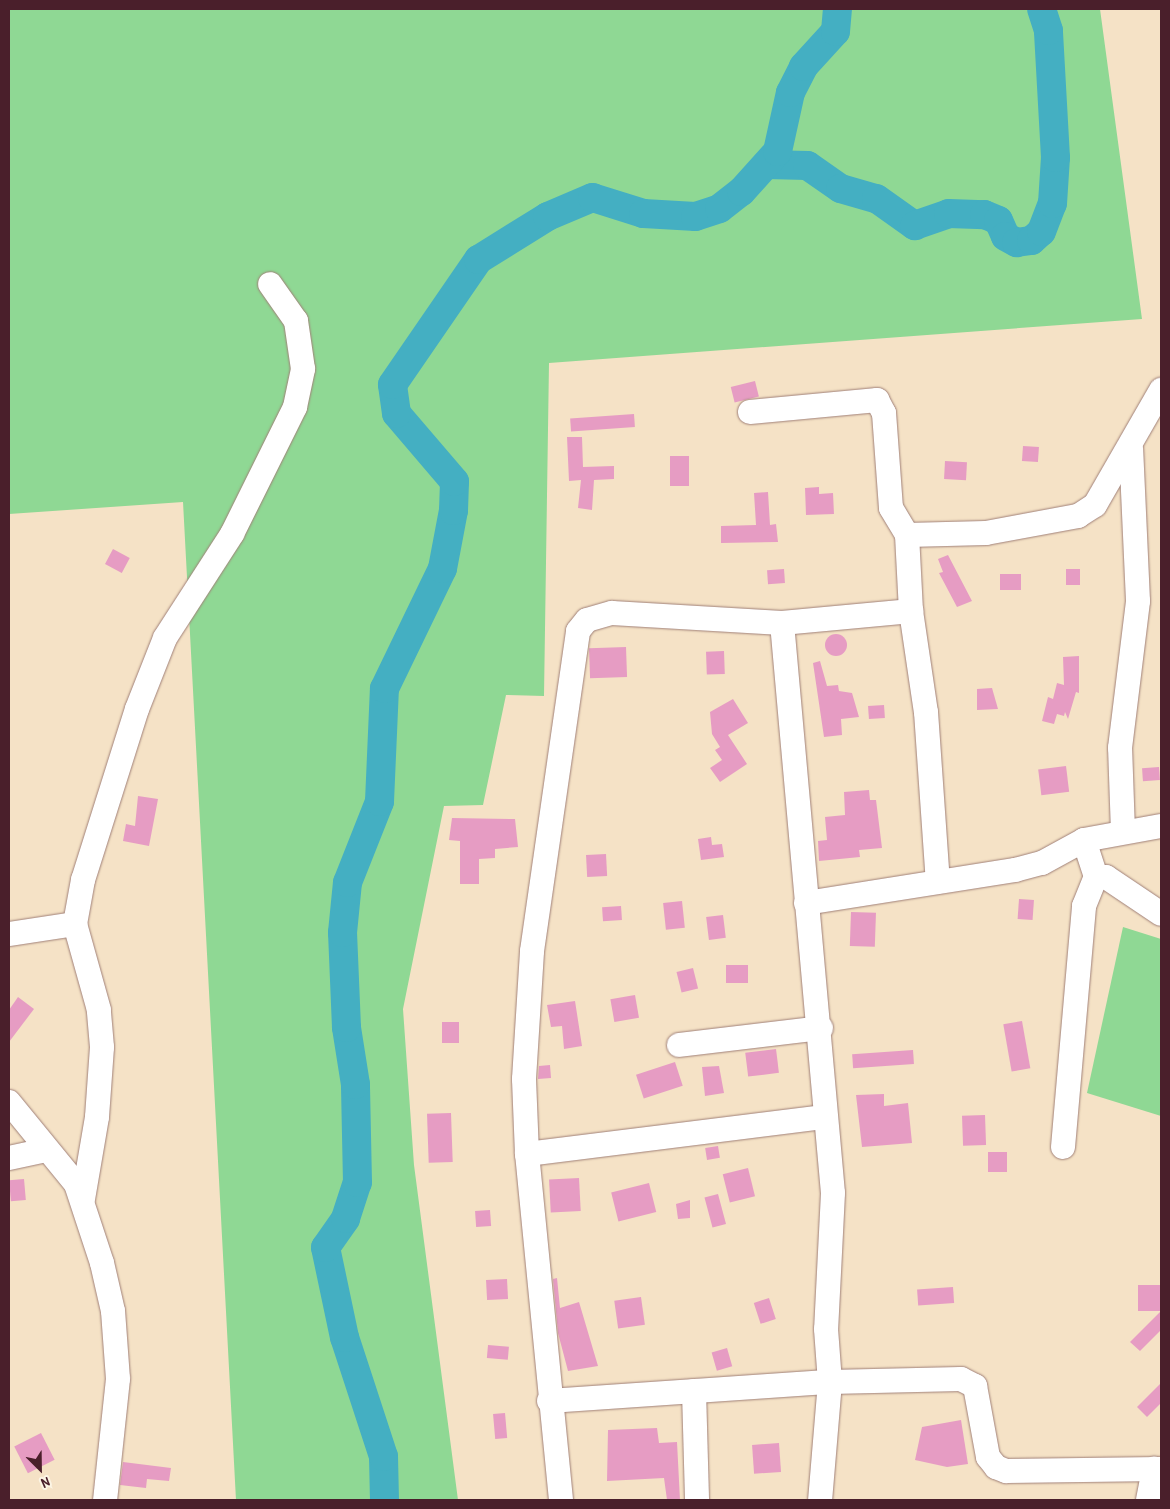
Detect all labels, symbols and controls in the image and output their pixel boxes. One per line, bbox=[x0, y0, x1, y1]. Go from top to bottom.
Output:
north arrow bbox=[15, 1444, 65, 1494]
text: N bbox=[39, 1473, 53, 1493]

